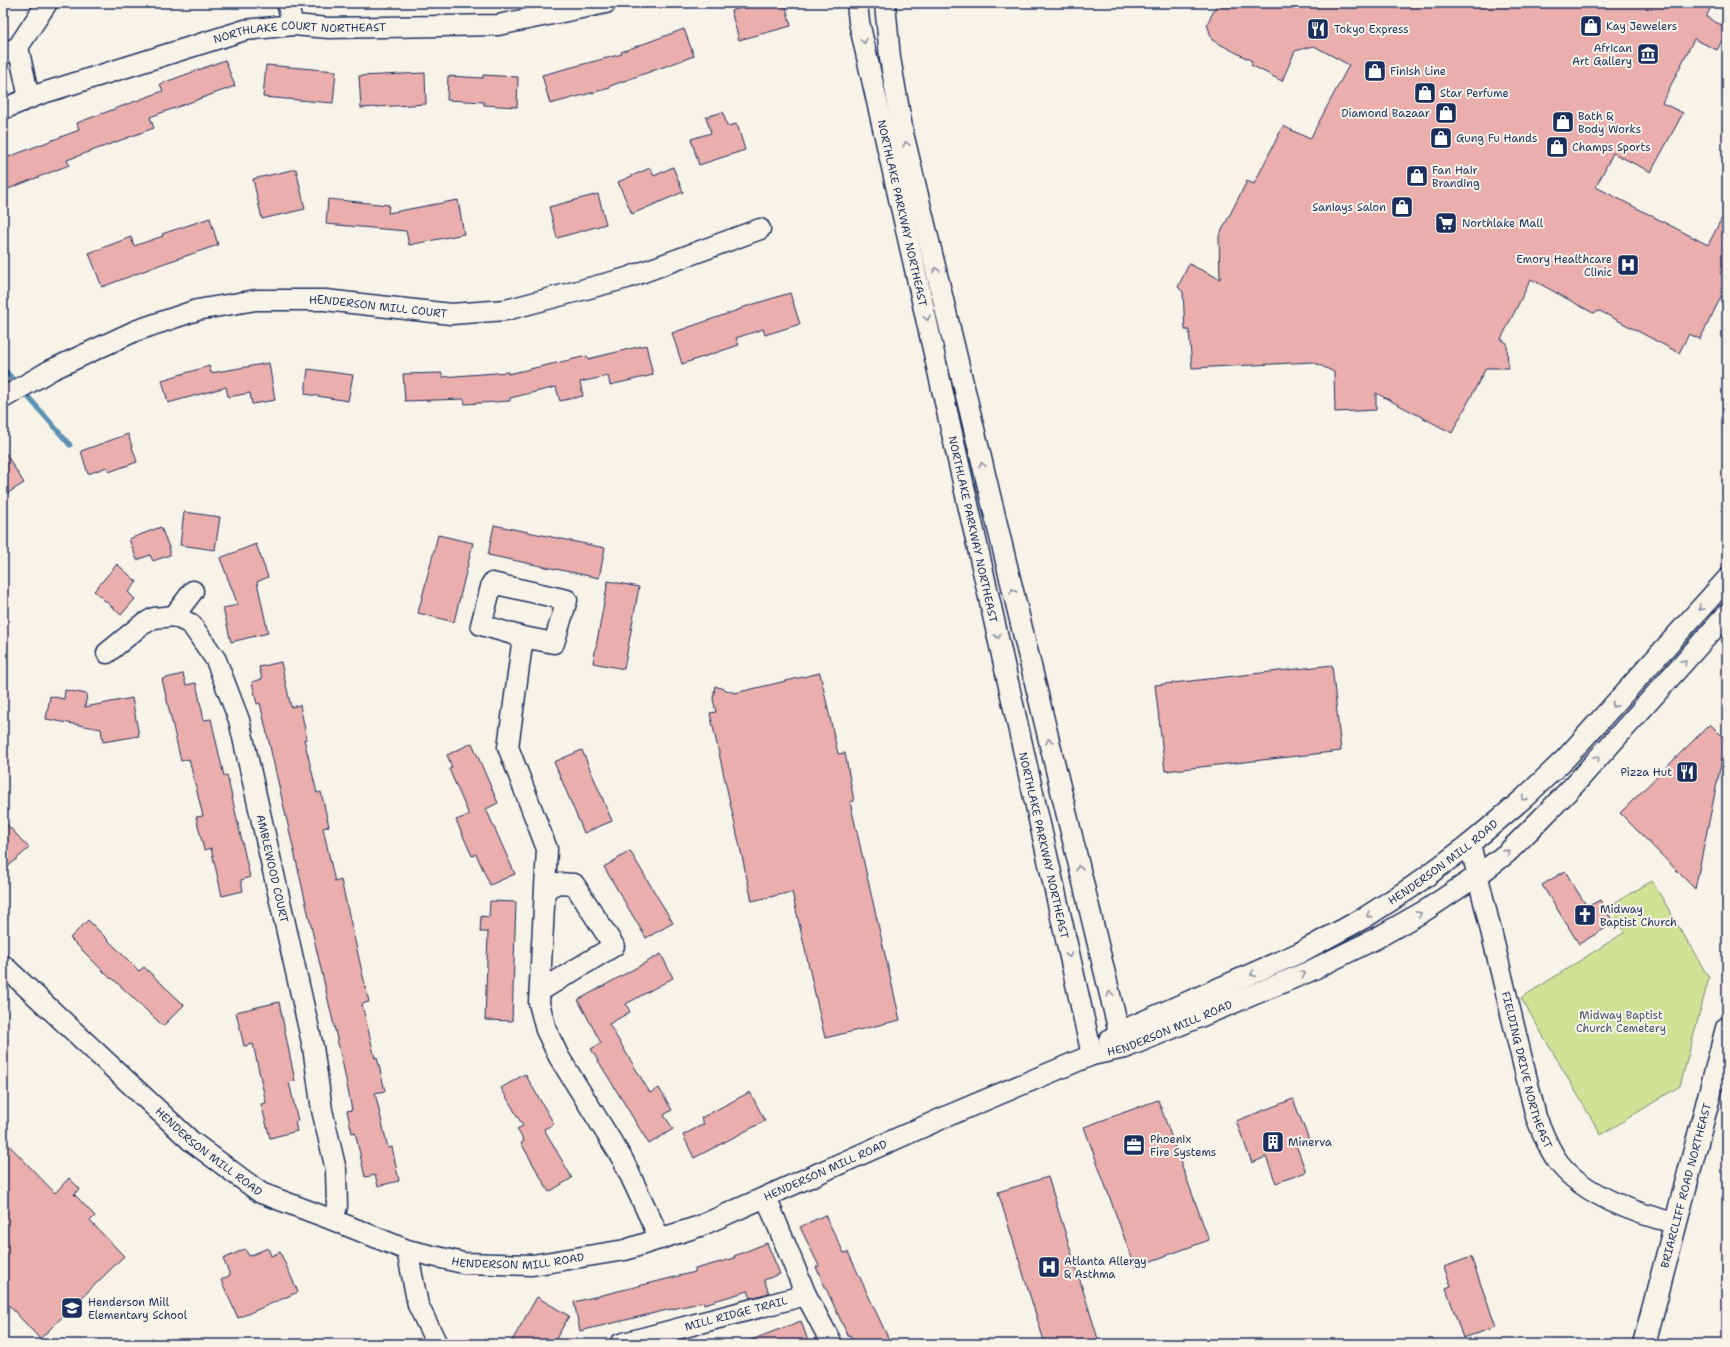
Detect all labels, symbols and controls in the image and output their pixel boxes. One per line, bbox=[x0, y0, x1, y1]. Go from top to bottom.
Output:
shop icon: Kay Jewelers bbox=[1578, 13, 1604, 39]
restaurant icon: Tokyo Express bbox=[1305, 16, 1331, 42]
street label: NORTHLAKE COURT NORTHEAST bbox=[211, 17, 386, 47]
place label: Kay Jewelers bbox=[1606, 19, 1677, 34]
place label: Tokyo Express bbox=[1334, 22, 1409, 37]
one-way arrow bbox=[859, 38, 867, 45]
place label: African Art Gallery bbox=[1572, 41, 1632, 69]
museum icon: African Art Gallery bbox=[1635, 41, 1661, 67]
shop icon: Finish Line bbox=[1362, 58, 1388, 84]
place label: Finish Line bbox=[1390, 64, 1446, 79]
shop icon: Star Perfume bbox=[1412, 80, 1438, 106]
place label: Star Perfume bbox=[1440, 86, 1509, 101]
shop icon: Diamond Bazaar bbox=[1433, 100, 1459, 126]
place label: Diamond Bazaar bbox=[1341, 106, 1430, 121]
shop icon: Bath & Body Works bbox=[1550, 109, 1576, 135]
place label: Bath & Body Works bbox=[1578, 109, 1641, 137]
street label: NORTHLAKE PARKWAY NORTHEAST bbox=[874, 118, 931, 308]
shop icon: Gung Fu Hands bbox=[1428, 125, 1454, 151]
place label: Gung Fu Hands bbox=[1456, 131, 1537, 146]
shop icon: Champs Sports bbox=[1544, 134, 1570, 160]
one-way arrow bbox=[902, 140, 910, 147]
place label: Champs Sports bbox=[1572, 140, 1651, 155]
shop icon: Fan Hair Branding bbox=[1404, 163, 1430, 189]
place label: Fan Hair Branding bbox=[1432, 163, 1480, 191]
shop icon: Saniays Salon bbox=[1389, 194, 1415, 220]
place label: Saniays Salon bbox=[1312, 200, 1386, 215]
supermarket icon: Northlake Mall bbox=[1433, 210, 1459, 236]
place label: Northlake Mall bbox=[1462, 216, 1544, 231]
place label: Emory Healthcare Clinic bbox=[1516, 252, 1612, 280]
hospital icon: Emory Healthcare Clinic bbox=[1615, 252, 1641, 278]
one-way arrow bbox=[932, 267, 940, 273]
street label: HENDERSON MILL COURT bbox=[309, 292, 448, 321]
one-way arrow bbox=[922, 315, 931, 321]
street label: NORTHLAKE PARKWAY NORTHEAST bbox=[945, 434, 1001, 624]
one-way arrow bbox=[979, 461, 987, 468]
one-way arrow bbox=[1009, 588, 1017, 594]
one-way arrow bbox=[1698, 603, 1706, 611]
one-way arrow bbox=[994, 633, 1002, 640]
one-way arrow bbox=[1680, 659, 1687, 666]
one-way arrow bbox=[1612, 700, 1619, 707]
one-way arrow bbox=[1045, 738, 1054, 745]
street label: NORTHLAKE PARKWAY NORTHEAST bbox=[1016, 751, 1072, 940]
one-way arrow bbox=[1593, 756, 1600, 763]
restaurant icon: Pizza Hut bbox=[1674, 759, 1700, 785]
place label: Pizza Hut bbox=[1621, 765, 1672, 780]
one-way arrow bbox=[1521, 793, 1529, 801]
street label: AMBLEWOOD COURT bbox=[253, 813, 292, 924]
street label: HENDERSON MILL ROAD bbox=[1385, 816, 1501, 908]
one-way arrow bbox=[1503, 850, 1510, 857]
one-way arrow bbox=[1076, 865, 1084, 871]
church icon: Midway Baptist Church bbox=[1572, 902, 1598, 928]
place label: Midway Baptist Church bbox=[1600, 902, 1677, 930]
one-way arrow bbox=[1366, 910, 1373, 918]
one-way arrow bbox=[1415, 912, 1422, 919]
one-way arrow bbox=[1065, 951, 1073, 958]
one-way arrow bbox=[1250, 969, 1257, 977]
one-way arrow bbox=[1299, 971, 1307, 979]
street label: FIELDING DRIVE NORTHEAST bbox=[1498, 990, 1556, 1151]
one-way arrow bbox=[1106, 991, 1115, 998]
street label: HENDERSON MILL ROAD bbox=[1106, 997, 1234, 1059]
park label: Midway Baptist Church Cemetery bbox=[1576, 1008, 1666, 1036]
street label: BRIARCLIFF ROAD NORTHEAST bbox=[1657, 1101, 1715, 1270]
street label: HENDERSON MILL ROAD bbox=[152, 1104, 266, 1199]
building icon: Minerva bbox=[1260, 1129, 1286, 1155]
office icon: Phoenix Fire Systems bbox=[1121, 1132, 1147, 1158]
place label: Phoenix Fire Systems bbox=[1150, 1132, 1216, 1160]
place label: Minerva bbox=[1288, 1135, 1332, 1150]
street label: HENDERSON MILL ROAD bbox=[761, 1136, 889, 1204]
street label: HENDERSON MILL ROAD bbox=[450, 1249, 585, 1273]
hospital icon: Atlanta Allergy & Asthma bbox=[1036, 1254, 1062, 1280]
place label: Atlanta Allergy & Asthma bbox=[1064, 1254, 1147, 1282]
street label: MILL RIDGE TRAIL bbox=[683, 1293, 789, 1334]
school or university icon: Henderson Mill Elementary School bbox=[59, 1295, 85, 1321]
place label: Henderson Mill Elementary School bbox=[88, 1295, 188, 1323]

